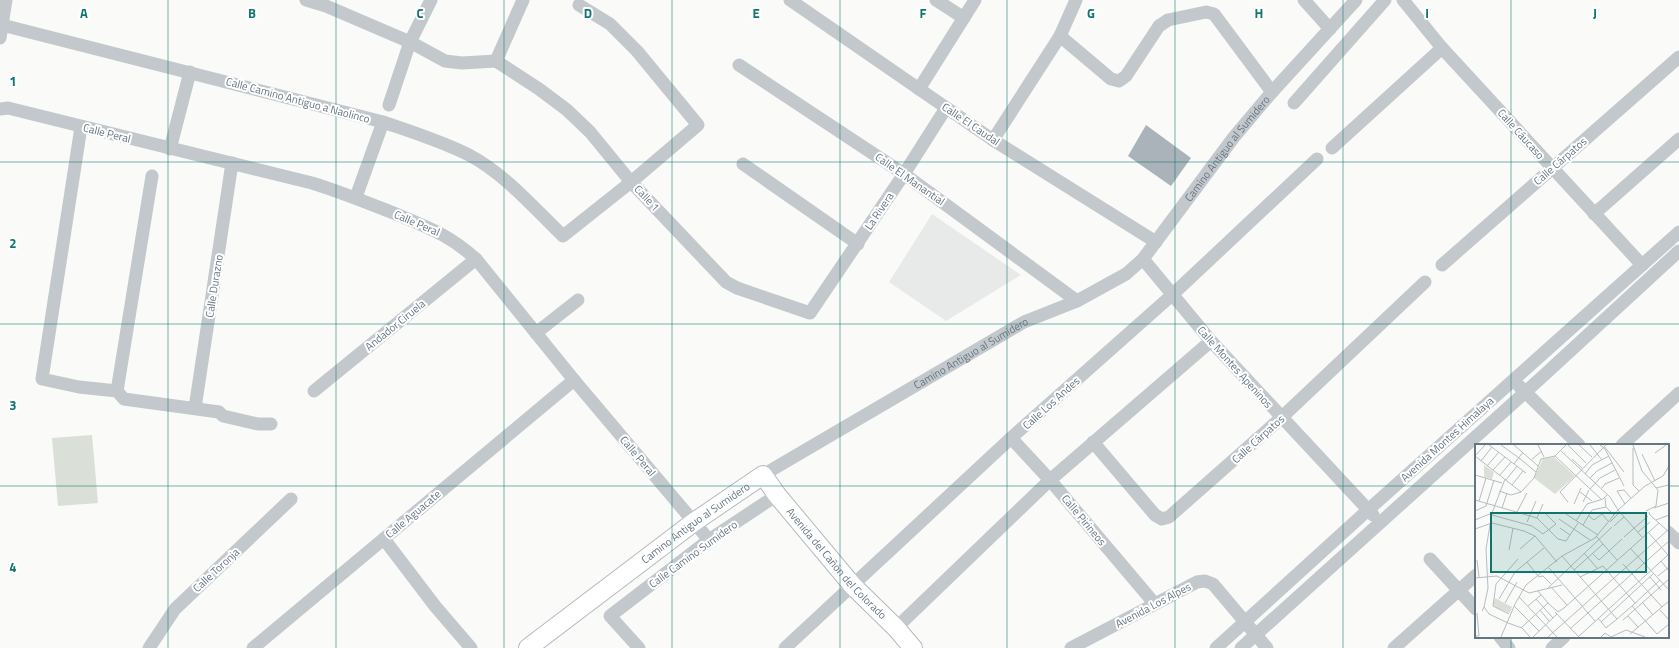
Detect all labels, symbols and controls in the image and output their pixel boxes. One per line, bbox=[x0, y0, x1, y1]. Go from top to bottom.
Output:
text: A bbox=[80, 3, 88, 23]
text: B bbox=[248, 3, 256, 23]
text: C bbox=[416, 3, 424, 23]
text: D bbox=[584, 3, 592, 23]
text: E bbox=[752, 3, 760, 23]
text: F bbox=[920, 3, 927, 23]
text: G bbox=[1087, 3, 1095, 23]
text: H bbox=[1255, 3, 1263, 23]
text: I bbox=[1425, 3, 1429, 23]
text: J bbox=[1593, 3, 1597, 23]
text: 1 bbox=[9, 71, 17, 91]
street label: Calle Camino Antiguo a Naolinco bbox=[224, 73, 372, 127]
street label: Camino Antiguo al Sumidero bbox=[1181, 92, 1274, 205]
street label: Calle El Caudal bbox=[939, 99, 1003, 149]
street label: Calle Cáucaso bbox=[1494, 105, 1548, 163]
street label: Calle Peral bbox=[82, 119, 132, 147]
street label: Calle Cárpatos bbox=[1530, 133, 1590, 189]
street label: Calle El Manantial bbox=[872, 149, 948, 209]
street label: Calle 1 bbox=[631, 181, 663, 215]
street label: La Rivera bbox=[860, 189, 898, 233]
street label: Calle Peral bbox=[392, 206, 442, 240]
text: 2 bbox=[9, 233, 17, 253]
street label: Calle Durazno bbox=[201, 253, 227, 319]
street label: Andador Ciruela bbox=[361, 295, 429, 354]
street label: Camino Antiguo al Sumidero bbox=[911, 313, 1031, 393]
street label: Calle Montes Apeninos bbox=[1194, 322, 1276, 412]
street label: Calle Los Andes bbox=[1019, 373, 1083, 433]
street label: Avenida Montes Himalaya bbox=[1397, 393, 1497, 485]
text: 3 bbox=[9, 395, 17, 415]
street label: Calle Cárpatos bbox=[1228, 411, 1288, 467]
street label: Calle Peral bbox=[616, 432, 660, 480]
inset map bbox=[1475, 444, 1669, 638]
street label: Camino Antiguo al Sumidero bbox=[638, 478, 753, 567]
street label: Calle Aguacate bbox=[382, 486, 444, 542]
street label: Calle Pirineos bbox=[1058, 491, 1110, 549]
street label: Avenida del Cañón del Colorado bbox=[783, 504, 890, 623]
street label: Calle Camino Sumidero bbox=[645, 516, 741, 592]
street label: Calle Toronja bbox=[189, 544, 243, 596]
text: 4 bbox=[9, 557, 17, 577]
street label: Avenida Los Alpes bbox=[1112, 578, 1194, 632]

